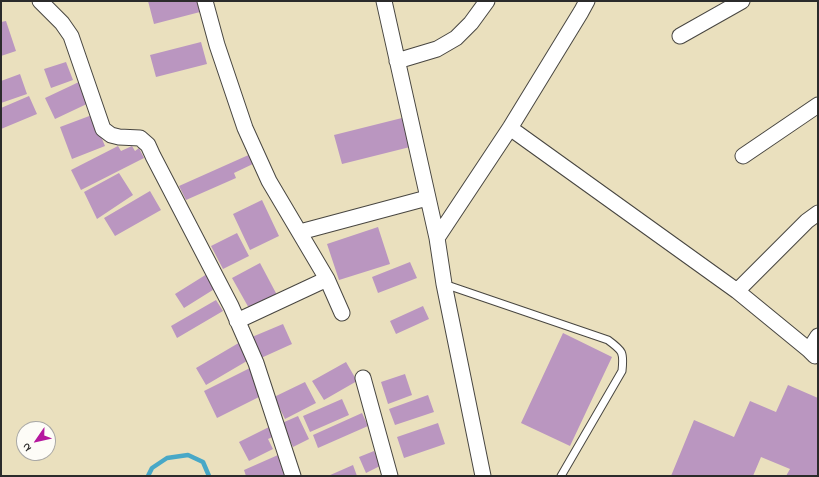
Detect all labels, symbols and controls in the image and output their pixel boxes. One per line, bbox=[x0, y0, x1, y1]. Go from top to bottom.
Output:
north arrow bbox=[16, 421, 56, 461]
text: N bbox=[18, 440, 36, 455]

